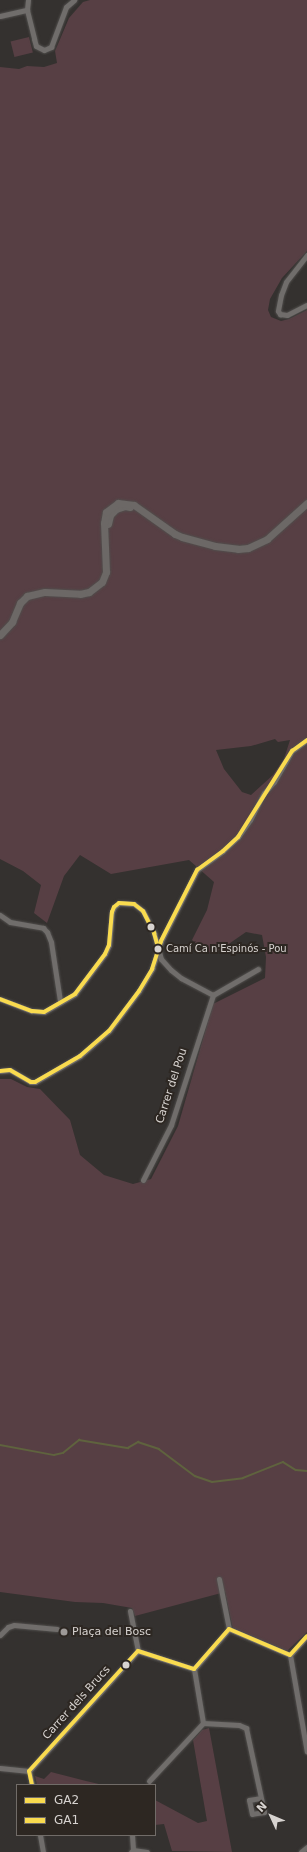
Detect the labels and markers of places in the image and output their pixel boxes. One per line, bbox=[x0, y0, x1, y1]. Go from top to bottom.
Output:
unlabelled marker bbox=[146, 922, 156, 932]
place label: Camí Ca n'Espinós - Pou bbox=[166, 943, 287, 955]
marker: Camí Ca n'Espinós - Pou bbox=[153, 944, 163, 954]
place label: Plaça del Bosc bbox=[72, 1625, 151, 1639]
marker: Plaça del Bosc bbox=[59, 1627, 69, 1637]
unlabelled marker bbox=[121, 1660, 131, 1670]

